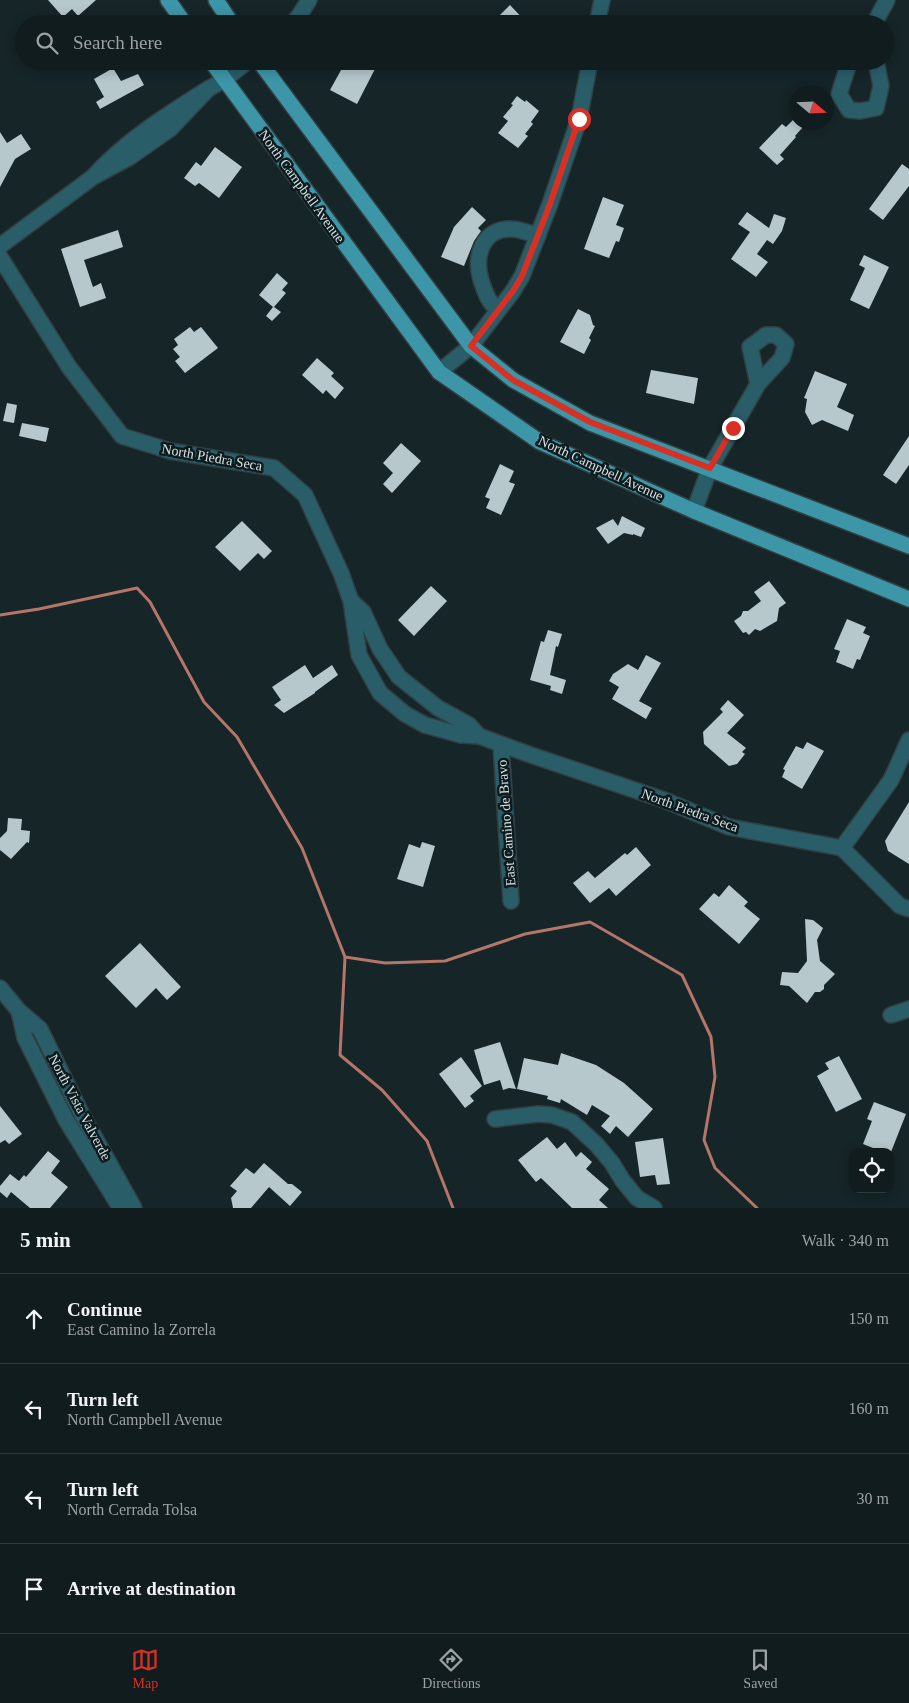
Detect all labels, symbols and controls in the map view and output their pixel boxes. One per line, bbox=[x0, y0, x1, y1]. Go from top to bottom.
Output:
search box bbox=[15, 15, 894, 70]
icon: search bbox=[33, 29, 61, 57]
text: Search here bbox=[73, 32, 162, 53]
north arrow bbox=[789, 85, 834, 130]
route start bbox=[568, 108, 591, 131]
street label: North Campbell Avenue bbox=[256, 127, 348, 246]
route end bbox=[722, 417, 745, 440]
street label: North Campbell Avenue bbox=[536, 433, 666, 504]
street label: North Piedra Seca bbox=[160, 441, 264, 474]
street label: East Camino de Bravo bbox=[495, 759, 518, 887]
street label: North Piedra Seca bbox=[639, 786, 741, 835]
street label: North Vista Valverde bbox=[45, 1052, 114, 1163]
map controls bbox=[849, 1148, 894, 1193]
button: locate bbox=[849, 1148, 894, 1193]
text: 5 min bbox=[20, 1228, 71, 1252]
text: Walk · 340 m bbox=[802, 1232, 889, 1249]
text: Continue bbox=[67, 1299, 142, 1320]
icon: ahead bbox=[20, 1305, 48, 1333]
text: 150 m bbox=[849, 1310, 889, 1327]
text: East Camino la Zorrela bbox=[67, 1321, 216, 1338]
text: Turn left bbox=[67, 1389, 139, 1410]
icon: left bbox=[20, 1395, 48, 1423]
text: 160 m bbox=[849, 1400, 889, 1417]
text: North Campbell Avenue bbox=[67, 1411, 222, 1428]
text: Turn left bbox=[67, 1479, 139, 1500]
icon: left bbox=[20, 1485, 48, 1513]
text: 30 m bbox=[857, 1490, 889, 1507]
text: North Cerrada Tolsa bbox=[67, 1501, 197, 1518]
icon: arrive bbox=[20, 1575, 48, 1603]
text: Arrive at destination bbox=[67, 1578, 236, 1599]
tab: Map bbox=[131, 1646, 159, 1692]
tab: Directions bbox=[422, 1646, 481, 1692]
tab: Saved bbox=[743, 1646, 778, 1692]

